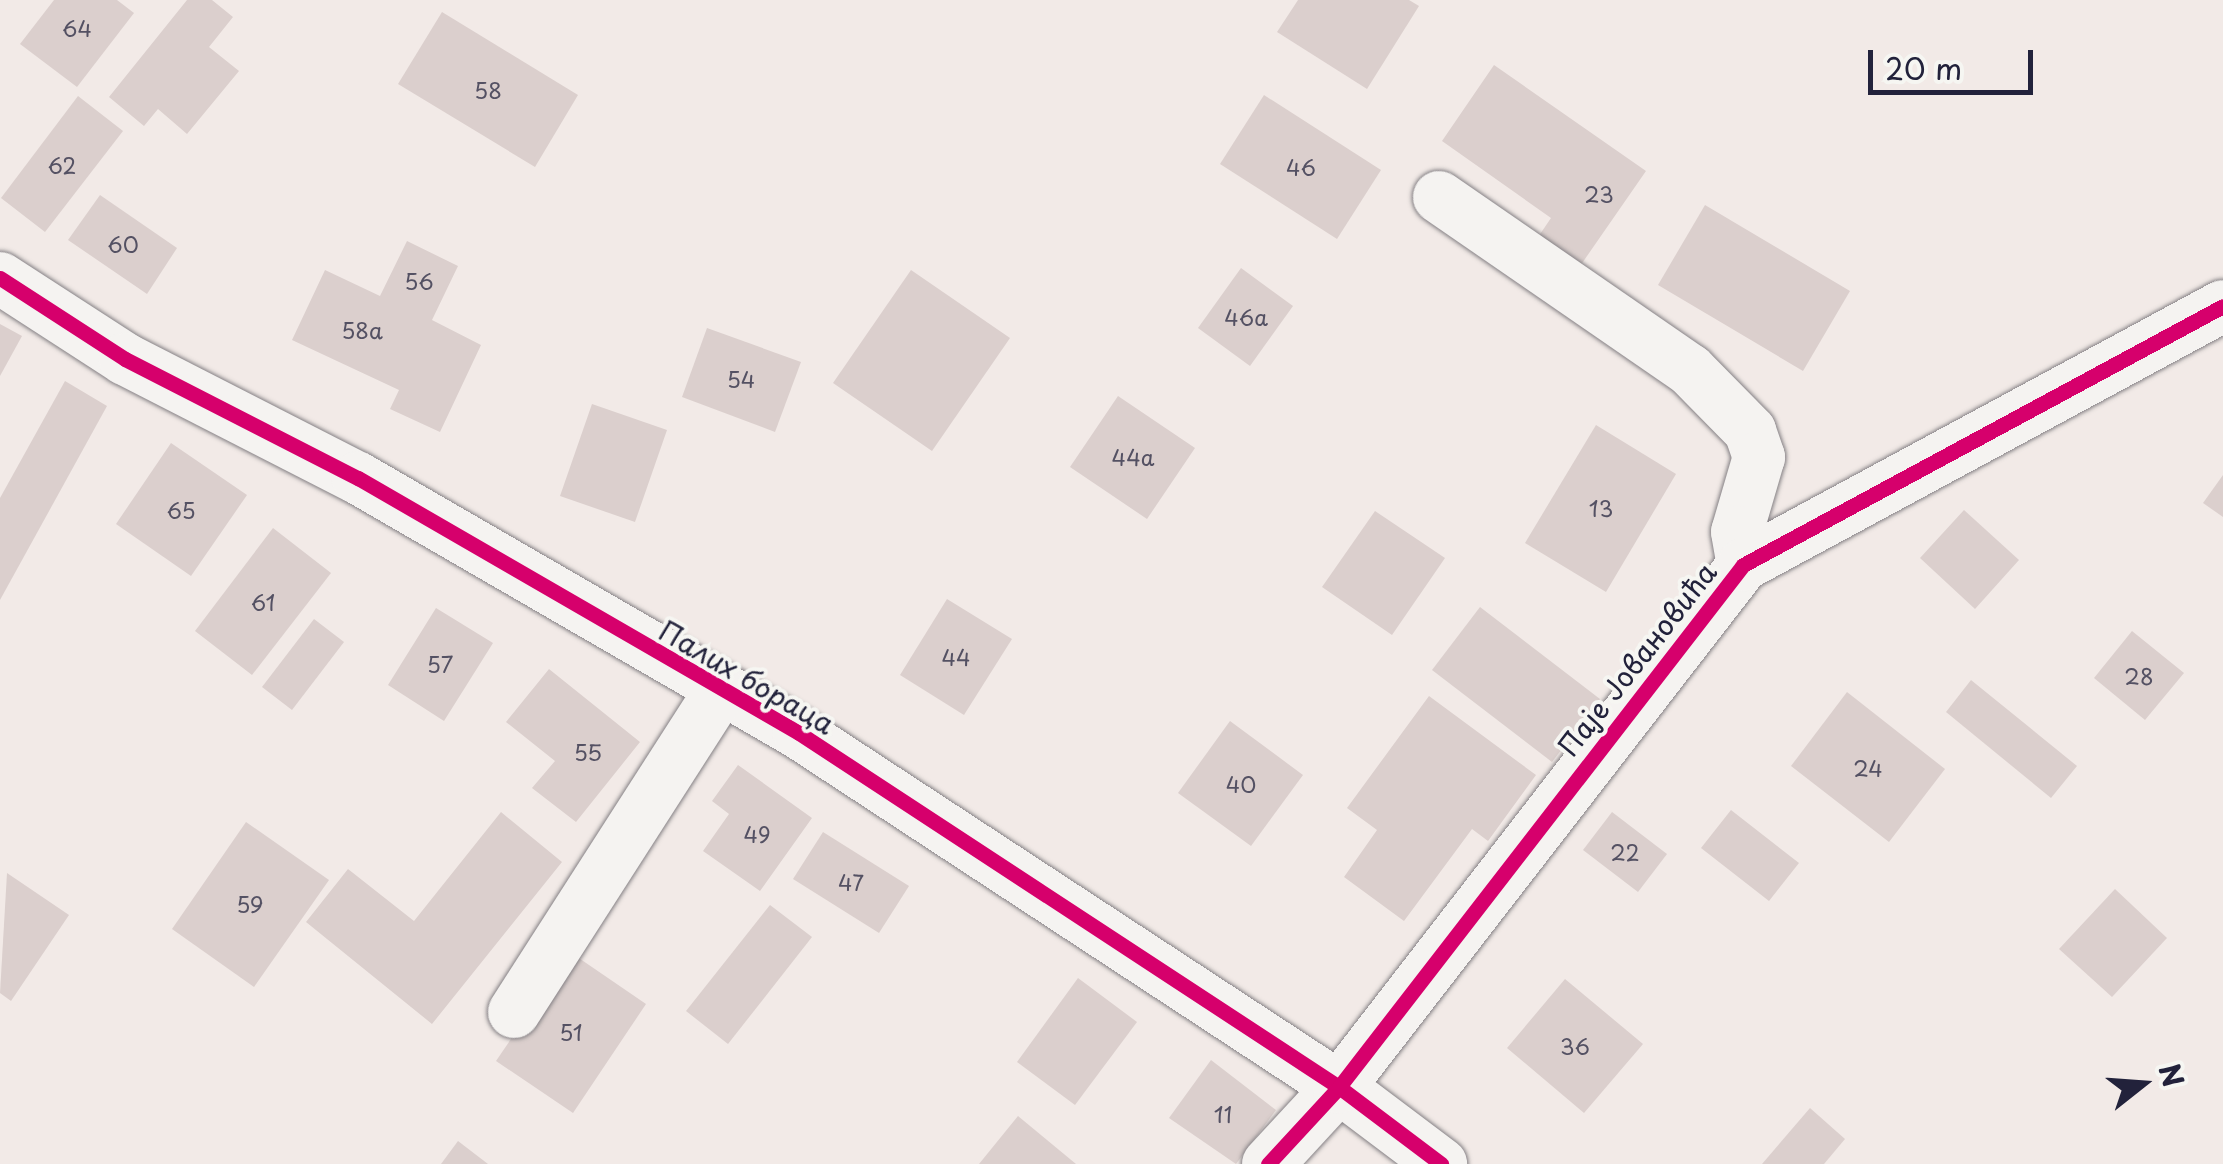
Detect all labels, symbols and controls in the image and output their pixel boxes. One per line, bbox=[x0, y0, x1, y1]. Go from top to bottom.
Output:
house number: 64 bbox=[62, 15, 92, 41]
scale bar bbox=[1873, 30, 2038, 92]
text: 20 m bbox=[1885, 45, 1962, 90]
house number: 58 bbox=[474, 77, 502, 103]
house number: 62 bbox=[48, 152, 76, 178]
house number: 46 bbox=[1286, 154, 1316, 180]
house number: 23 bbox=[1584, 181, 1614, 207]
house number: 60 bbox=[107, 231, 139, 257]
house number: 56 bbox=[404, 268, 434, 294]
house number: 46a bbox=[1224, 304, 1268, 330]
house number: 58a bbox=[341, 317, 383, 343]
house number: 54 bbox=[727, 366, 755, 392]
house number: 44a bbox=[1112, 444, 1154, 470]
house number: 13 bbox=[1589, 495, 1613, 521]
house number: 65 bbox=[166, 497, 196, 523]
street label: Паје Јовановића bbox=[1551, 556, 1723, 762]
house number: 61 bbox=[251, 589, 275, 615]
street label: Палих бораца bbox=[653, 613, 841, 741]
house number: 44 bbox=[941, 644, 971, 670]
house number: 57 bbox=[427, 651, 453, 677]
house number: 28 bbox=[2124, 663, 2154, 689]
house number: 55 bbox=[574, 739, 602, 765]
house number: 24 bbox=[1853, 755, 1883, 781]
house number: 40 bbox=[1226, 771, 1256, 797]
house number: 49 bbox=[743, 821, 771, 847]
house number: 22 bbox=[1610, 839, 1640, 865]
house number: 47 bbox=[838, 869, 864, 895]
house number: 59 bbox=[236, 891, 264, 917]
house number: 51 bbox=[559, 1019, 583, 1045]
house number: 36 bbox=[1560, 1033, 1590, 1059]
north arrow bbox=[2093, 1034, 2193, 1134]
text: N bbox=[2148, 1058, 2196, 1092]
house number: 11 bbox=[1214, 1101, 1232, 1127]

